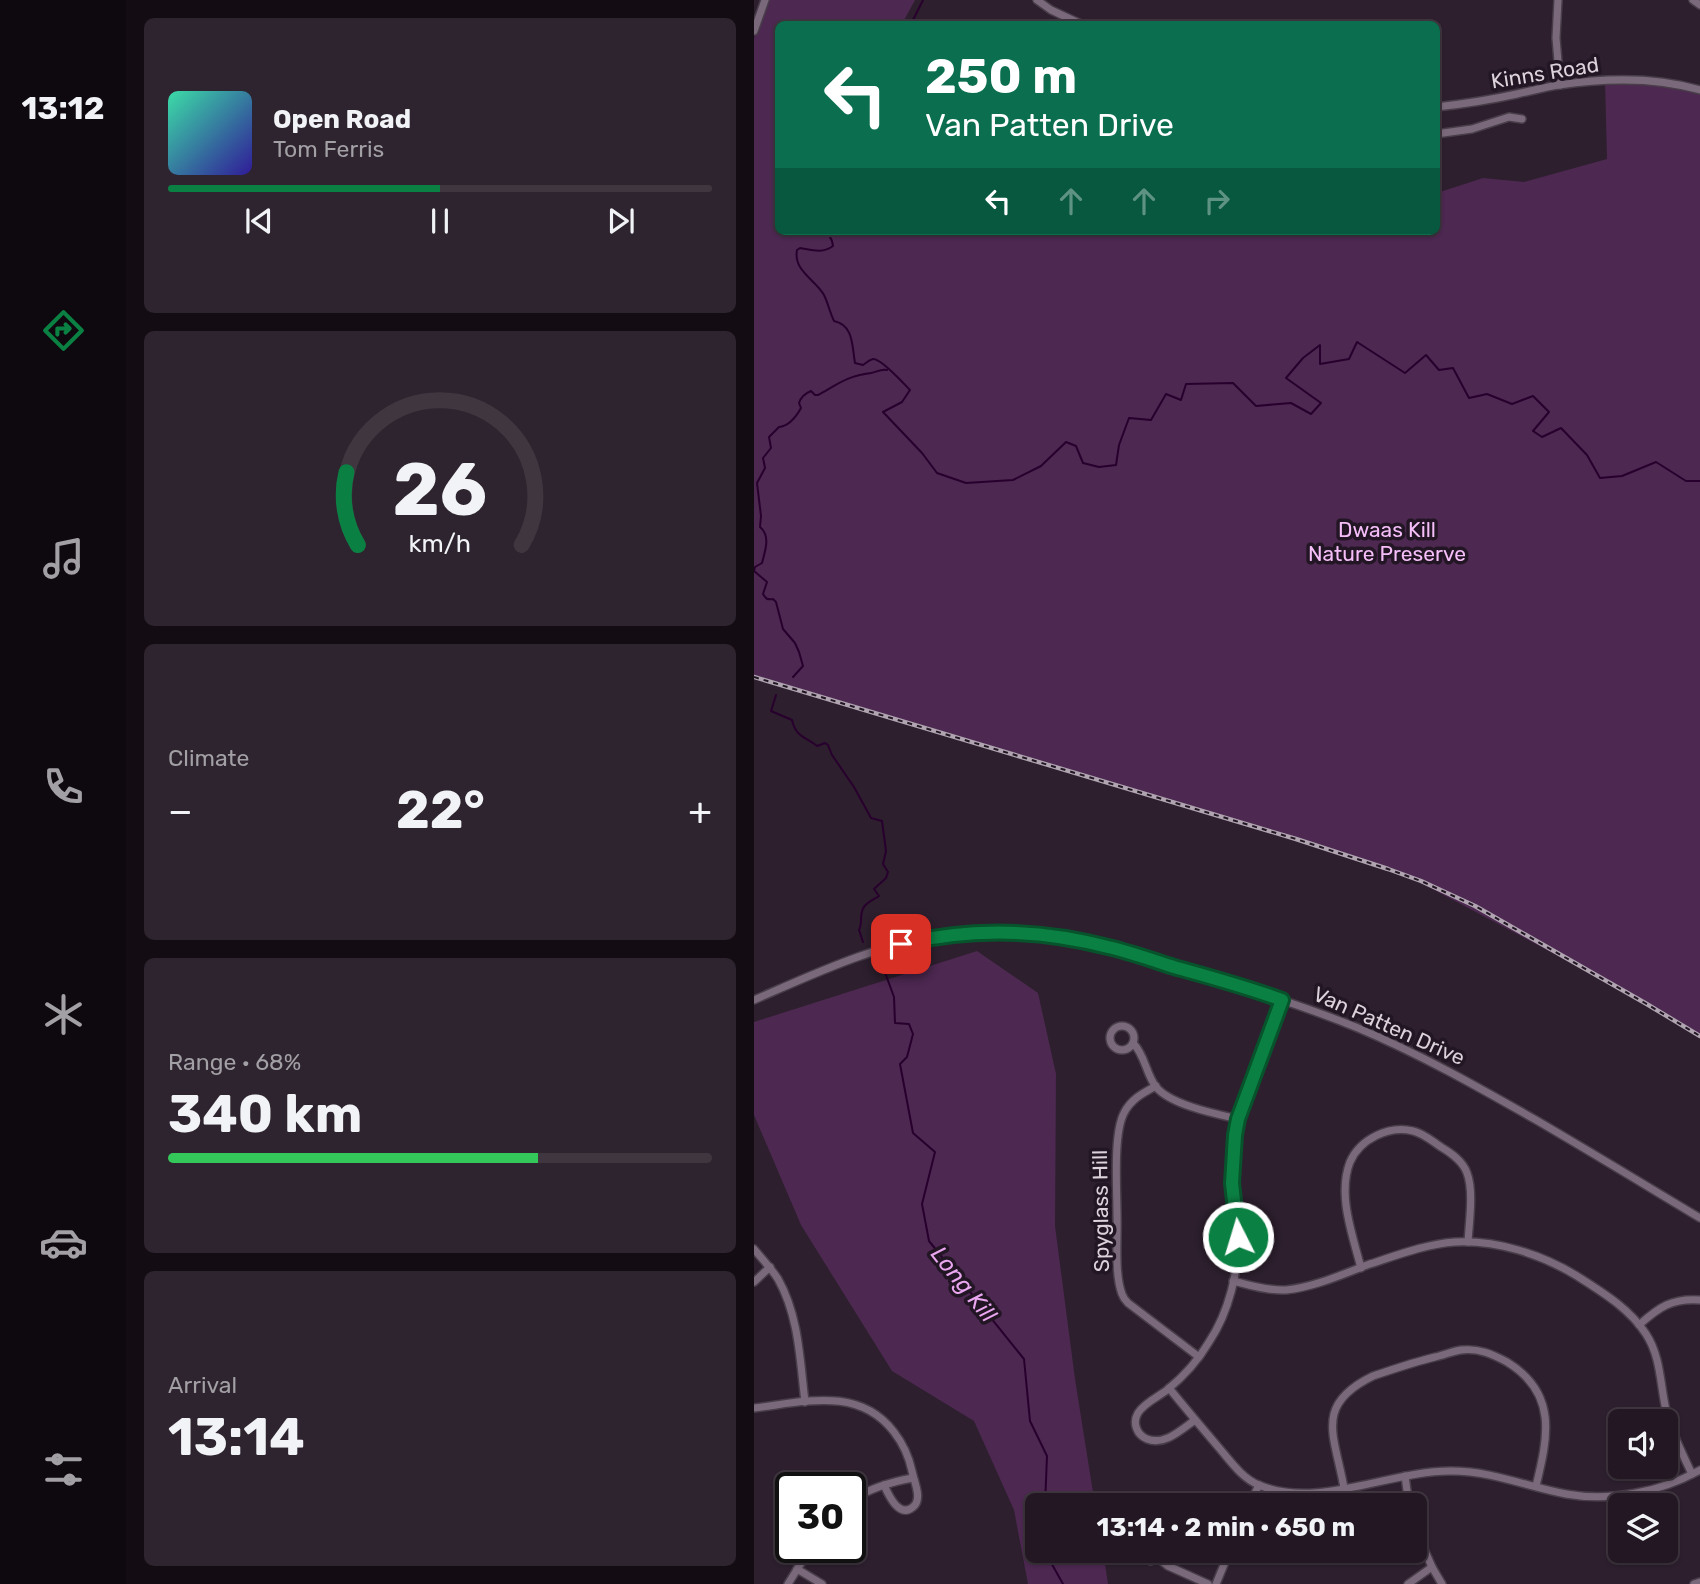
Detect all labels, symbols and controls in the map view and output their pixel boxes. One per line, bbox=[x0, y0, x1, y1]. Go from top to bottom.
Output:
text: 250 m bbox=[925, 47, 1077, 105]
icon: left bbox=[810, 49, 901, 140]
street label: Kinns Road bbox=[1489, 52, 1601, 93]
text: 13:12 bbox=[21, 89, 105, 127]
text: Open Road bbox=[273, 104, 411, 135]
text: Van Patten Drive bbox=[925, 106, 1174, 144]
text: Tom Ferris bbox=[273, 135, 384, 163]
icon: left bbox=[979, 182, 1017, 220]
icon: ahead bbox=[1052, 182, 1090, 220]
icon: ahead bbox=[1125, 182, 1163, 220]
icon: right bbox=[1198, 182, 1236, 220]
icon: previous bbox=[240, 202, 278, 240]
icon: pause bbox=[421, 202, 459, 240]
icon: next bbox=[602, 202, 640, 240]
icon: directions bbox=[39, 306, 88, 355]
text: 26 bbox=[393, 447, 487, 533]
park label: Dwaas Kill Nature Preserve bbox=[1308, 517, 1466, 566]
text: km/h bbox=[409, 529, 471, 558]
icon: music bbox=[39, 534, 88, 583]
text: Climate bbox=[168, 744, 249, 772]
icon: phone bbox=[39, 762, 88, 811]
text: 22° bbox=[396, 779, 485, 841]
text: − bbox=[168, 788, 193, 834]
text: + bbox=[688, 788, 712, 834]
pin bbox=[871, 914, 931, 974]
icon: arrive bbox=[882, 925, 920, 963]
street label: Van Patten Drive bbox=[1309, 981, 1469, 1070]
icon: climate bbox=[39, 990, 88, 1039]
text: Range · 68% bbox=[168, 1048, 301, 1076]
text: 340 km bbox=[168, 1083, 362, 1145]
street label: Spyglass Hill bbox=[1087, 1150, 1114, 1272]
position arrow bbox=[1201, 1200, 1275, 1274]
icon: car bbox=[39, 1218, 88, 1267]
water label: Long Kill bbox=[925, 1240, 1003, 1328]
text: Arrival bbox=[168, 1371, 237, 1399]
text: 13:14 bbox=[168, 1406, 305, 1468]
map controls bbox=[1608, 1409, 1678, 1563]
button: sound bbox=[1608, 1409, 1678, 1479]
icon: filters bbox=[39, 1445, 88, 1494]
speed limit sign: 30 bbox=[775, 1472, 866, 1563]
button: layers bbox=[1608, 1493, 1678, 1563]
text: 13:14 · 2 min · 650 m bbox=[1097, 1512, 1355, 1543]

